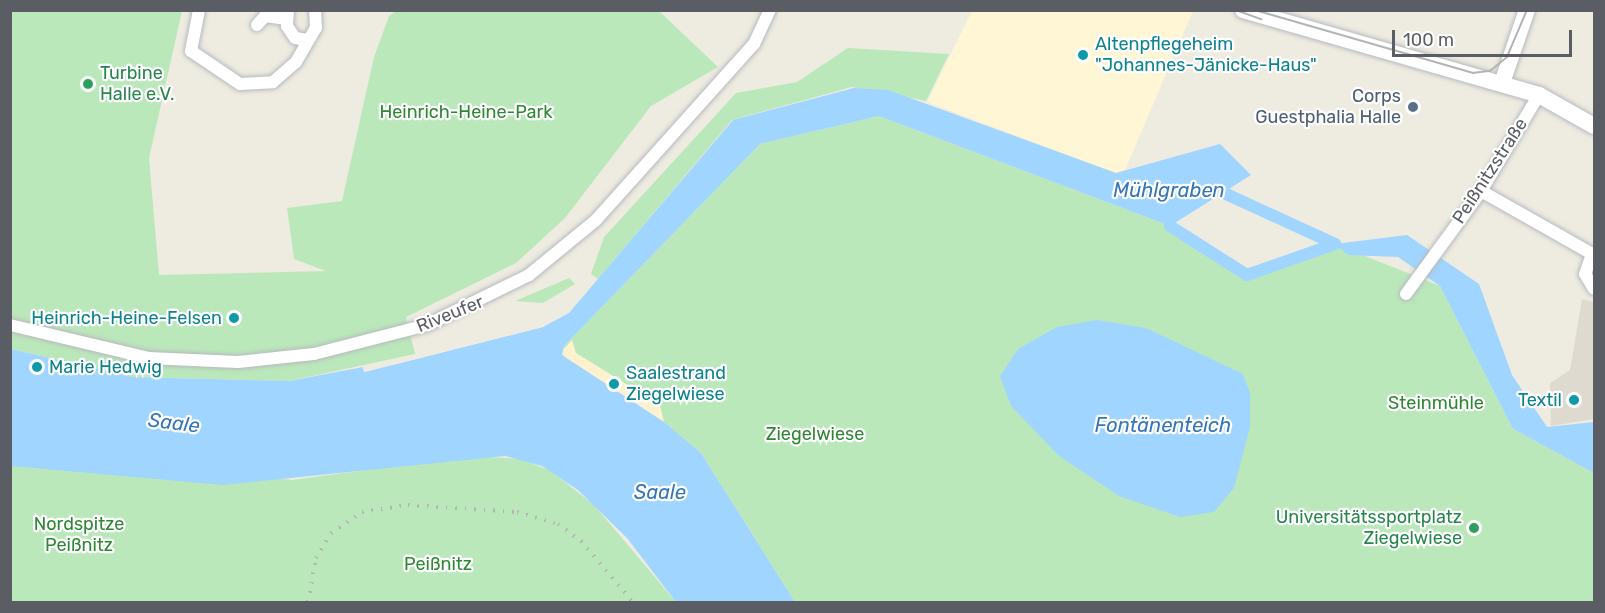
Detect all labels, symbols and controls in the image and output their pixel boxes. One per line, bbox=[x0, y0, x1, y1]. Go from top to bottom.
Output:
scale bar bbox=[1395, 18, 1575, 56]
text: 100 m bbox=[1403, 29, 1454, 51]
place label: Altenpflegeheim "Johannes-Jänicke-Haus" bbox=[1095, 34, 1317, 76]
marker: Altenpflegeheim "Johannes-Jänicke-Haus" bbox=[1076, 48, 1090, 62]
place label: Turbine Halle e.V. bbox=[100, 63, 174, 106]
marker: Turbine Halle e.V. bbox=[81, 77, 95, 91]
place label: Corps Guestphalia Halle bbox=[1255, 86, 1401, 128]
marker: Corps Guestphalia Halle bbox=[1406, 100, 1420, 114]
park label: Heinrich-Heine-Park bbox=[379, 101, 553, 123]
street label: Peißnitzstraße bbox=[1448, 114, 1532, 228]
water label: Mühlgraben bbox=[1113, 178, 1225, 202]
street label: Riveufer bbox=[413, 291, 487, 337]
place label: Heinrich-Heine-Felsen bbox=[31, 307, 222, 329]
marker: Heinrich-Heine-Felsen bbox=[227, 311, 241, 325]
place label: Marie Hedwig bbox=[49, 356, 162, 378]
marker: Marie Hedwig bbox=[30, 360, 44, 374]
place label: Saalestrand Ziegelwiese bbox=[626, 363, 726, 406]
marker: Saalestrand Ziegelwiese bbox=[607, 377, 621, 391]
place label: Textil bbox=[1518, 389, 1562, 411]
park label: Steinmühle bbox=[1388, 392, 1484, 414]
marker: Textil bbox=[1567, 393, 1581, 407]
water label: Saale bbox=[147, 408, 201, 438]
water label: Fontänenteich bbox=[1095, 413, 1231, 437]
park label: Ziegelwiese bbox=[766, 423, 864, 445]
water label: Saale bbox=[634, 480, 686, 504]
place label: Universitätssportplatz Ziegelwiese bbox=[1276, 507, 1462, 550]
park label: Nordspitze Peißnitz bbox=[34, 514, 124, 556]
marker: Universitätssportplatz Ziegelwiese bbox=[1467, 521, 1481, 535]
park label: Peißnitz bbox=[404, 553, 472, 575]

